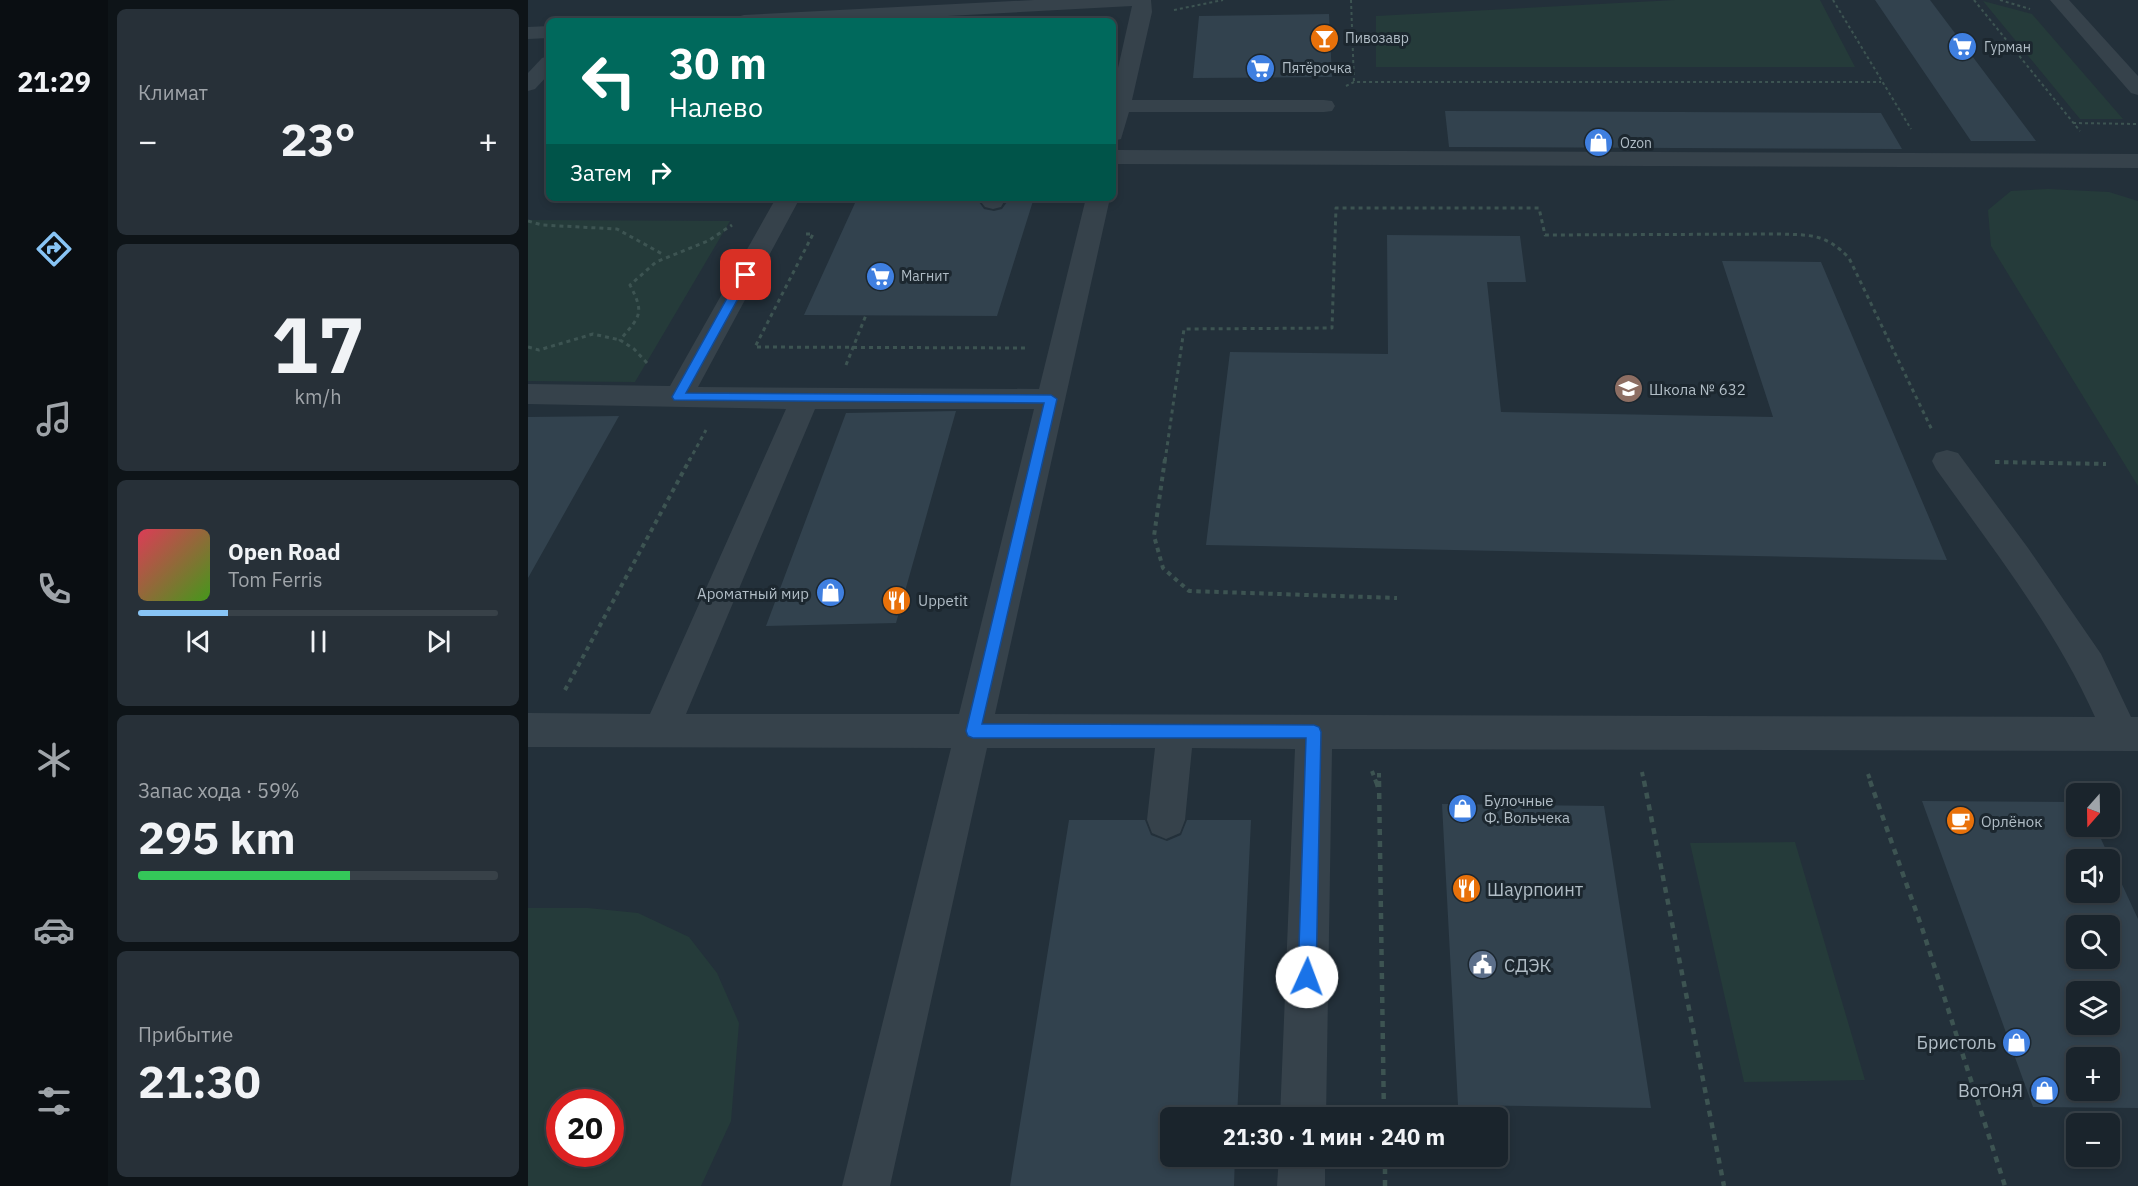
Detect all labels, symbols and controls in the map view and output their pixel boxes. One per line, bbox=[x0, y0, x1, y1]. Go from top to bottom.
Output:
bar icon: Пивозавр bbox=[1308, 22, 1340, 54]
place label: Пивозавр bbox=[1345, 29, 1409, 47]
supermarket icon: Гурман bbox=[1947, 31, 1979, 63]
text: 30 m bbox=[669, 36, 767, 91]
place label: Гурман bbox=[1984, 38, 2031, 56]
icon: left bbox=[570, 42, 648, 120]
supermarket icon: Пятёрочка bbox=[1245, 52, 1277, 84]
place label: Пятёрочка bbox=[1282, 59, 1352, 77]
text: 21:29 bbox=[17, 64, 91, 99]
text: Климат bbox=[138, 79, 208, 106]
text: Налево bbox=[669, 89, 763, 124]
text: 23° bbox=[280, 110, 356, 168]
text: − bbox=[138, 119, 158, 162]
text: + bbox=[478, 119, 498, 162]
shop icon: Ozon bbox=[1583, 127, 1615, 159]
place label: Ozon bbox=[1620, 134, 1652, 152]
icon: right bbox=[644, 156, 677, 189]
text: Затем bbox=[570, 158, 632, 187]
icon: directions bbox=[33, 228, 75, 270]
pin bbox=[720, 249, 771, 300]
icon: arrive bbox=[729, 258, 762, 291]
supermarket icon: Магнит bbox=[864, 260, 896, 292]
place label: Магнит bbox=[901, 267, 949, 285]
text: 17 bbox=[271, 293, 365, 394]
school or university icon: Школа № 632 bbox=[1612, 373, 1644, 405]
place label: Школа № 632 bbox=[1649, 380, 1746, 399]
text: km/h bbox=[294, 383, 342, 410]
icon: music bbox=[33, 398, 75, 440]
text: Open Road bbox=[228, 537, 341, 566]
text: Tom Ferris bbox=[228, 566, 323, 593]
icon: phone bbox=[33, 568, 75, 610]
shop icon: Ароматный мир bbox=[814, 577, 846, 609]
place label: Ароматный мир bbox=[697, 584, 809, 603]
restaurant icon: Uppetit bbox=[881, 584, 913, 616]
place label: Uppetit bbox=[918, 591, 968, 610]
icon: previous bbox=[182, 625, 215, 658]
icon: pause bbox=[302, 625, 335, 658]
icon: next bbox=[422, 625, 455, 658]
icon: climate bbox=[33, 739, 75, 781]
text: Запас хода · 59% bbox=[138, 777, 300, 804]
north arrow bbox=[2066, 783, 2120, 837]
map controls bbox=[2066, 783, 2120, 1167]
place label: Булочные Ф. Вольчека bbox=[1484, 791, 1570, 827]
shop icon: Булочные Ф. Вольчека bbox=[1447, 793, 1479, 825]
cafe icon: Орлёнок bbox=[1944, 805, 1976, 837]
text: 295 km bbox=[138, 808, 296, 866]
place label: Орлёнок bbox=[1981, 812, 2042, 831]
button: sound bbox=[2066, 849, 2120, 903]
restaurant icon: Шаурпоинт bbox=[1450, 873, 1482, 905]
place label: Шаурпоинт bbox=[1487, 878, 1584, 901]
icon: car bbox=[33, 909, 75, 951]
button: search bbox=[2066, 915, 2120, 969]
position arrow bbox=[1275, 945, 1339, 1009]
public building icon: СДЭК bbox=[1467, 949, 1499, 981]
place label: СДЭК bbox=[1504, 954, 1552, 977]
button: layers bbox=[2066, 981, 2120, 1035]
text: Прибытие bbox=[138, 1021, 233, 1048]
shop icon: Бристоль bbox=[2001, 1026, 2033, 1058]
place label: Бристоль bbox=[1917, 1031, 1996, 1054]
button: + bbox=[2066, 1047, 2120, 1101]
text: 21:30 bbox=[138, 1052, 261, 1110]
shop icon: ВотОнЯ bbox=[2028, 1074, 2060, 1106]
place label: ВотОнЯ bbox=[1958, 1079, 2023, 1102]
icon: filters bbox=[33, 1080, 75, 1122]
speed limit sign: 20 bbox=[546, 1089, 624, 1167]
button: − bbox=[2066, 1113, 2120, 1167]
text: 21:30 · 1 мин · 240 m bbox=[1223, 1122, 1445, 1151]

